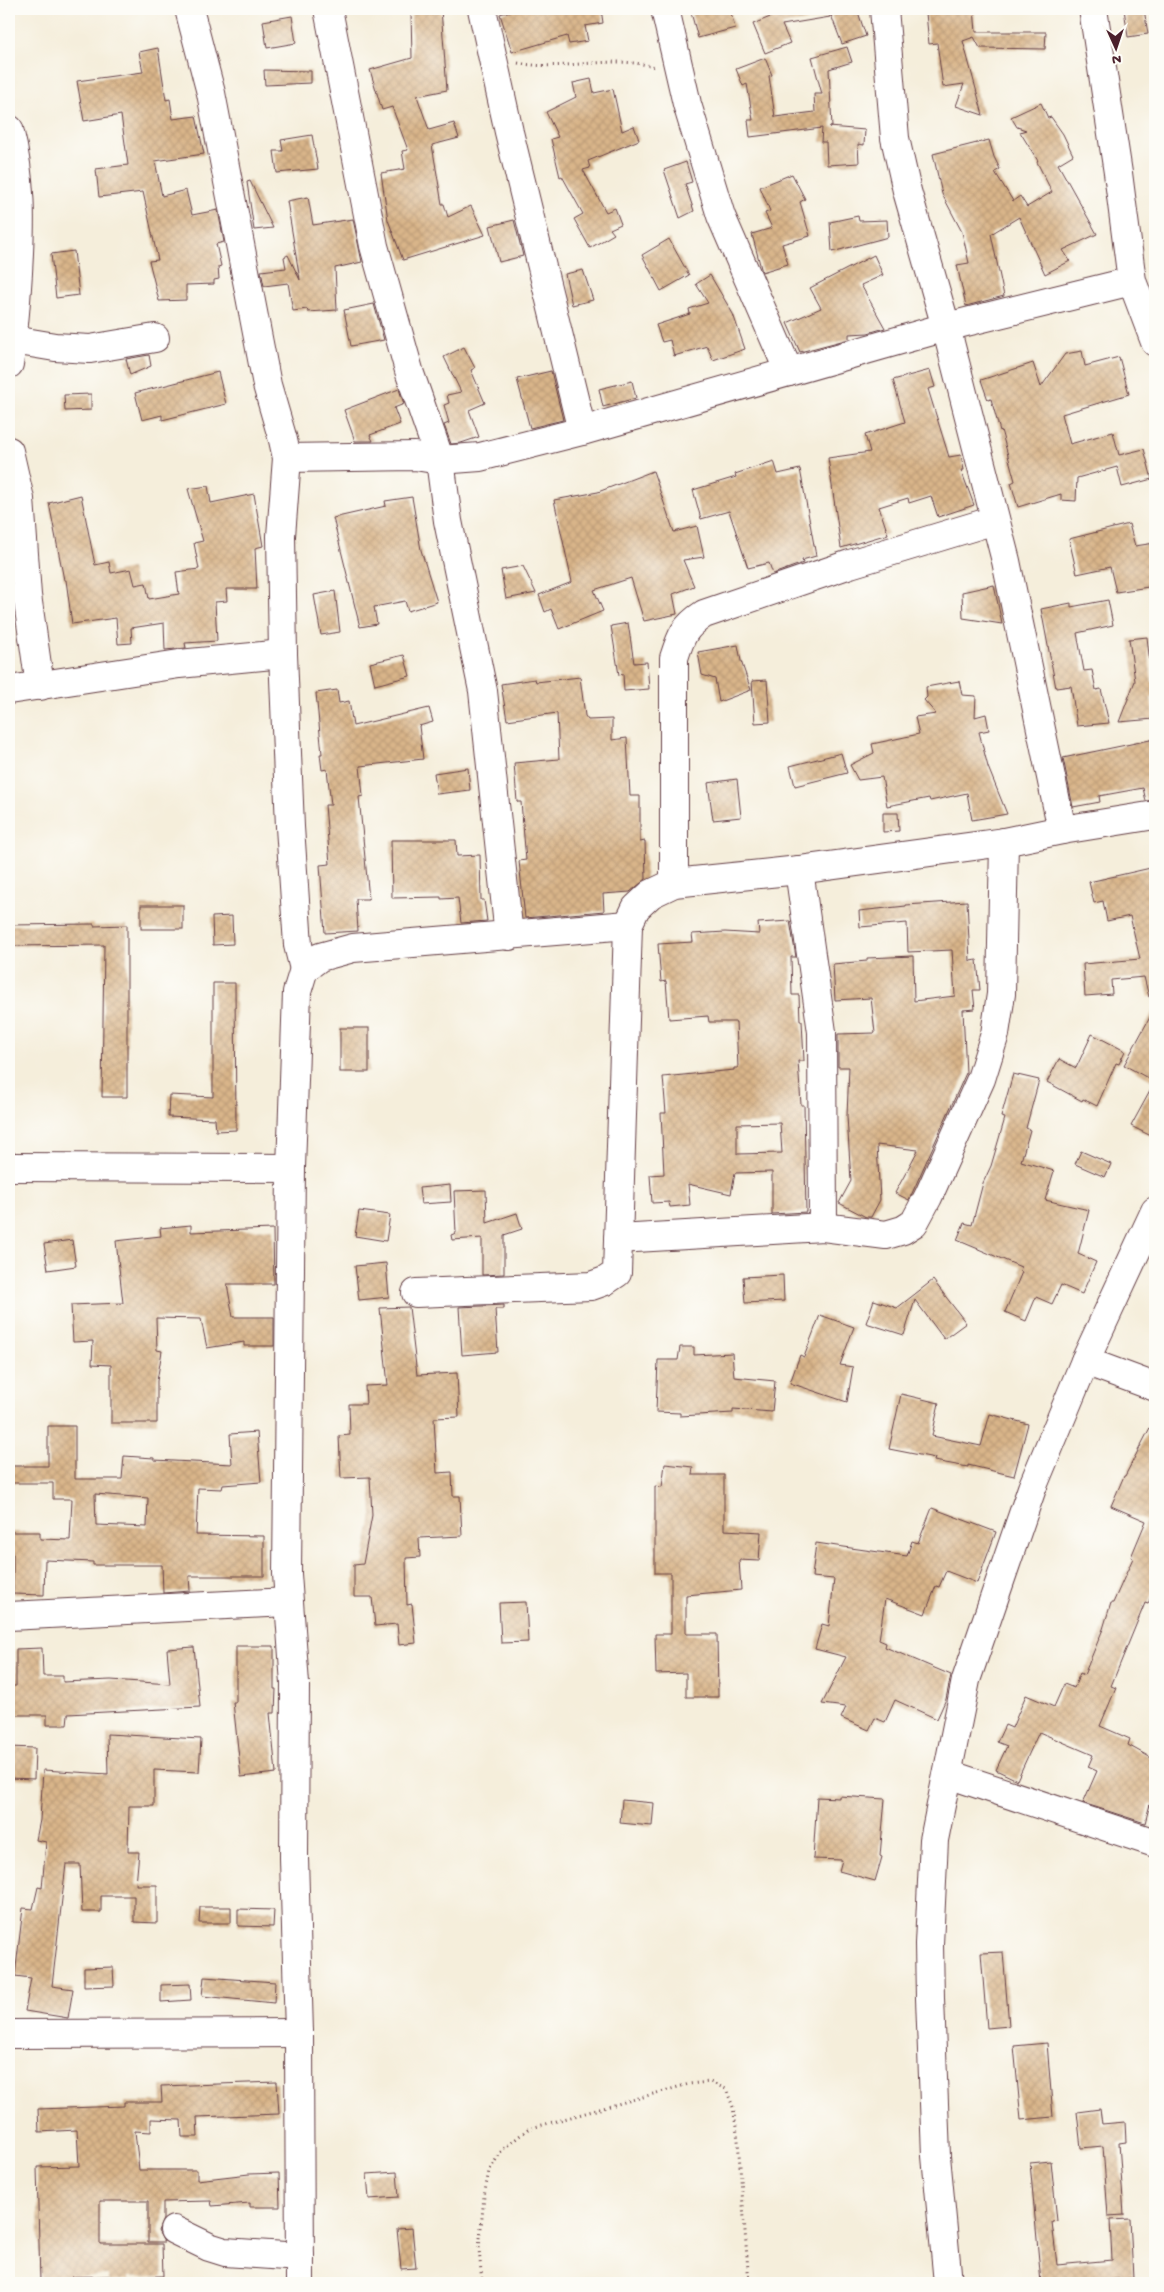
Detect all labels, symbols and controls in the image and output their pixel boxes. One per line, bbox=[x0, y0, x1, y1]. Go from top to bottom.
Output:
north arrow bbox=[1092, 22, 1142, 72]
text: N bbox=[1112, 50, 1122, 67]

